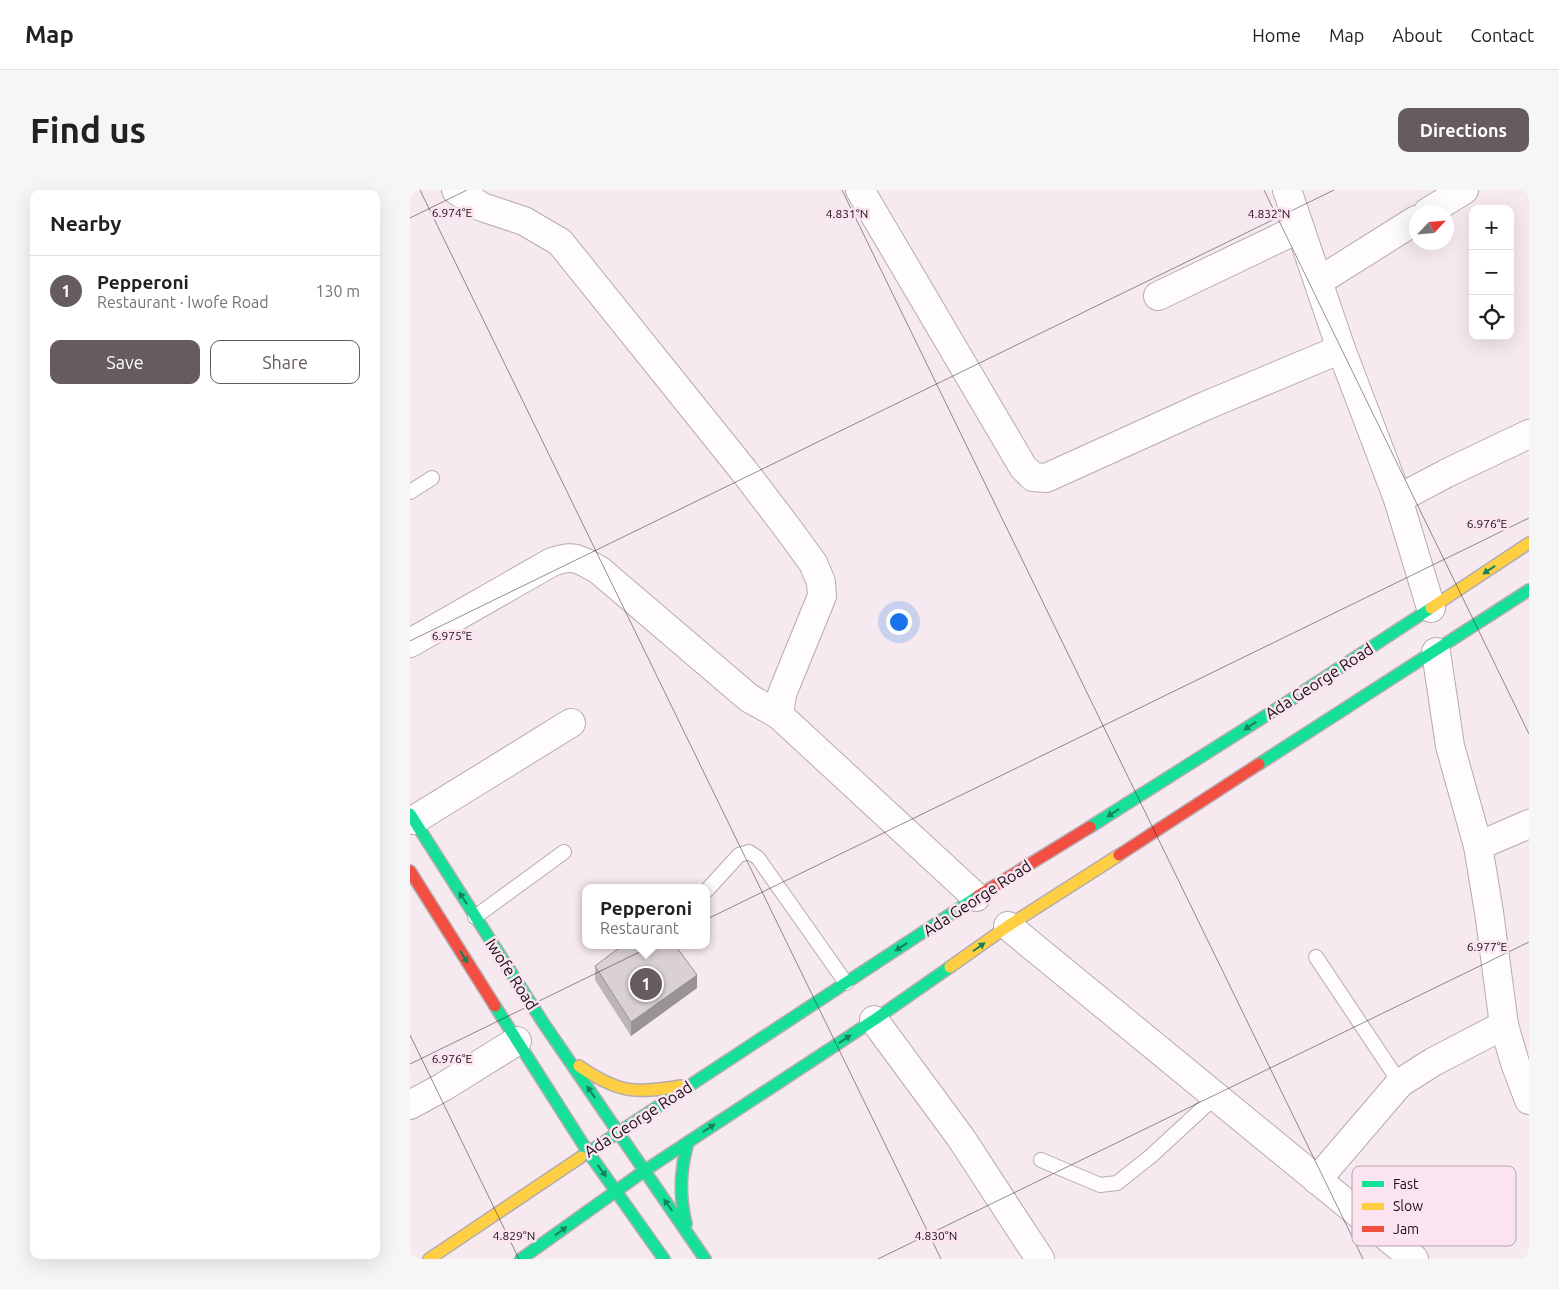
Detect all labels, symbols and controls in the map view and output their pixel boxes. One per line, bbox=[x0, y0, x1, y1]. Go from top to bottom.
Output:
text: Map bbox=[25, 21, 74, 48]
text: Home bbox=[1252, 25, 1301, 45]
text: Map bbox=[1329, 25, 1364, 45]
text: About bbox=[1392, 25, 1442, 45]
text: Contact bbox=[1470, 25, 1534, 45]
button: Directions bbox=[1398, 108, 1529, 152]
text: Find us bbox=[30, 110, 146, 150]
north arrow bbox=[1409, 205, 1454, 250]
map controls bbox=[1469, 205, 1514, 340]
button: + bbox=[1469, 205, 1514, 250]
text: 6.974°E bbox=[432, 206, 473, 219]
text: 4.831°N bbox=[826, 207, 868, 220]
text: 4.832°N bbox=[1248, 207, 1290, 220]
text: Nearby bbox=[50, 211, 121, 235]
button: − bbox=[1469, 250, 1514, 295]
text: Pepperoni bbox=[97, 271, 189, 293]
text: 1 bbox=[61, 282, 71, 300]
text: 130 m bbox=[315, 282, 360, 300]
text: Restaurant · Iwofe Road bbox=[97, 293, 269, 311]
button: locate bbox=[1469, 295, 1514, 340]
button: Save bbox=[50, 340, 200, 384]
button: Share bbox=[210, 340, 360, 384]
text: 6.976°E bbox=[1467, 517, 1508, 530]
one-way arrow bbox=[1482, 565, 1495, 575]
your location bbox=[886, 609, 912, 635]
text: 6.975°E bbox=[432, 629, 473, 642]
street label: Ada George Road bbox=[1262, 639, 1376, 723]
one-way arrow bbox=[1243, 721, 1256, 730]
one-way arrow bbox=[1106, 809, 1119, 818]
street label: Ada George Road bbox=[920, 856, 1034, 940]
popup bbox=[582, 884, 710, 949]
one-way arrow bbox=[458, 891, 467, 904]
text: Pepperoni bbox=[600, 897, 692, 919]
text: Restaurant bbox=[600, 919, 679, 937]
street label: Iwofe Road bbox=[482, 935, 542, 1013]
text: 6.977°E bbox=[1467, 940, 1508, 953]
one-way arrow bbox=[895, 942, 908, 952]
one-way arrow bbox=[972, 942, 986, 952]
one-way arrow bbox=[459, 950, 468, 963]
pin: 1 bbox=[630, 965, 662, 1003]
one-way arrow bbox=[838, 1034, 851, 1044]
text: 6.976°E bbox=[432, 1052, 473, 1065]
street label: Ada George Road bbox=[581, 1077, 695, 1161]
one-way arrow bbox=[586, 1085, 596, 1099]
one-way arrow bbox=[702, 1124, 716, 1133]
one-way arrow bbox=[597, 1164, 607, 1178]
legend bbox=[1352, 1166, 1516, 1246]
text: Fast bbox=[1393, 1176, 1419, 1192]
one-way arrow bbox=[663, 1198, 673, 1211]
text: Slow bbox=[1393, 1198, 1423, 1214]
text: Jam bbox=[1393, 1221, 1419, 1237]
one-way arrow bbox=[554, 1226, 568, 1236]
text: 4.829°N bbox=[493, 1229, 535, 1242]
text: 4.830°N bbox=[915, 1229, 957, 1242]

